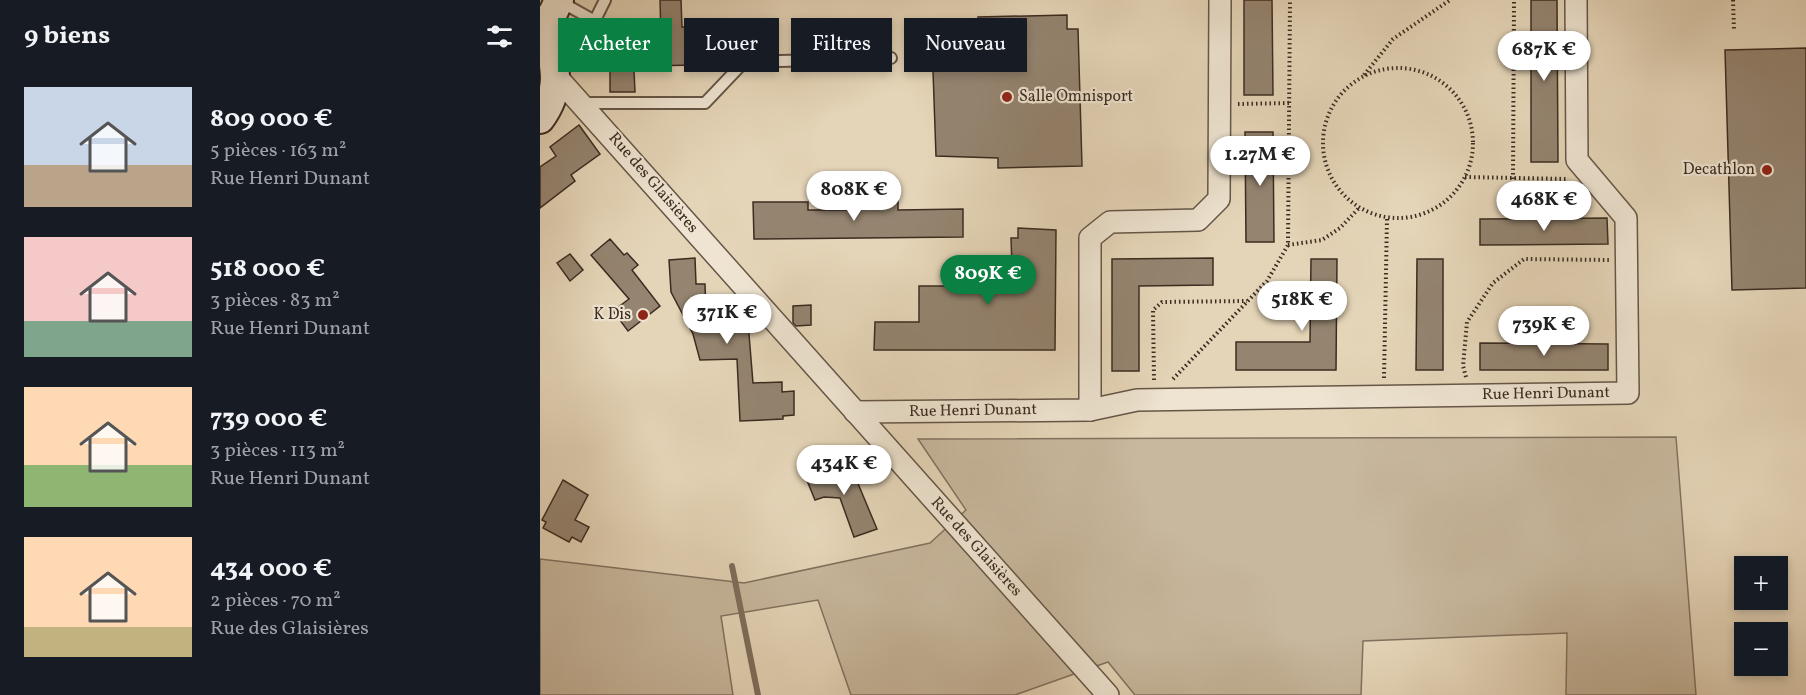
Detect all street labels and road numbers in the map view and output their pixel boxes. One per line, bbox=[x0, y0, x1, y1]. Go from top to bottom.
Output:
street label: Rue des Glaisières bbox=[603, 128, 703, 238]
street label: Rue Henri Dunant bbox=[1482, 382, 1611, 406]
street label: Rue Henri Dunant bbox=[909, 399, 1038, 423]
street label: Rue des Glaisières bbox=[925, 492, 1027, 602]

